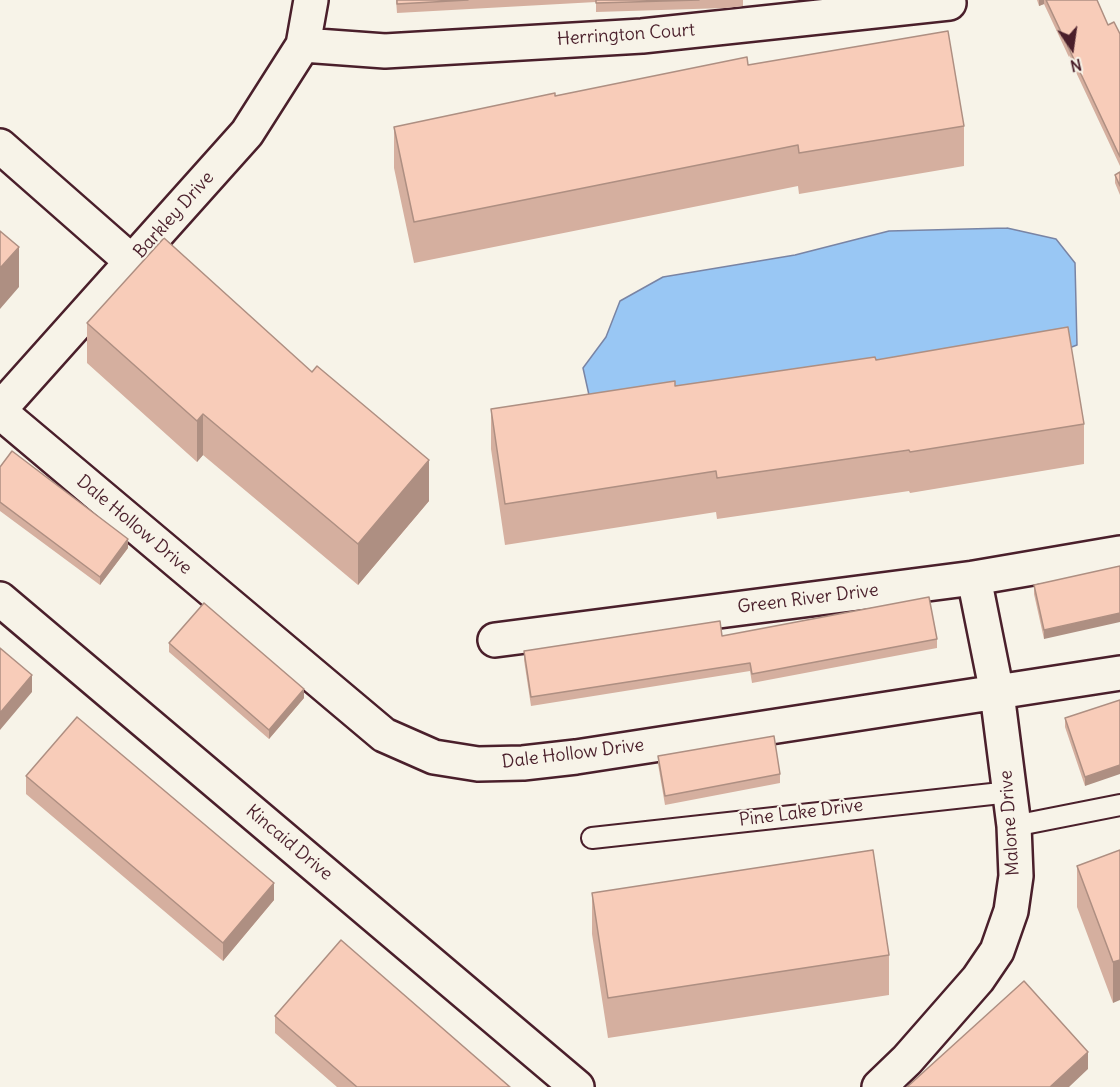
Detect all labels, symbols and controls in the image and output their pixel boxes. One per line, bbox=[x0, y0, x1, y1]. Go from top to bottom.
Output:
north arrow bbox=[1042, 18, 1102, 78]
street label: Herrington Court bbox=[556, 19, 696, 51]
text: N bbox=[1068, 55, 1084, 77]
street label: Barkley Drive bbox=[129, 167, 219, 263]
street label: Dale Hollow Drive bbox=[72, 471, 196, 579]
street label: Green River Drive bbox=[736, 580, 880, 618]
street label: Dale Hollow Drive bbox=[501, 735, 645, 773]
street label: Malone Drive bbox=[996, 769, 1024, 877]
street label: Pine Lake Drive bbox=[738, 795, 864, 831]
street label: Kincaid Drive bbox=[241, 801, 337, 885]

